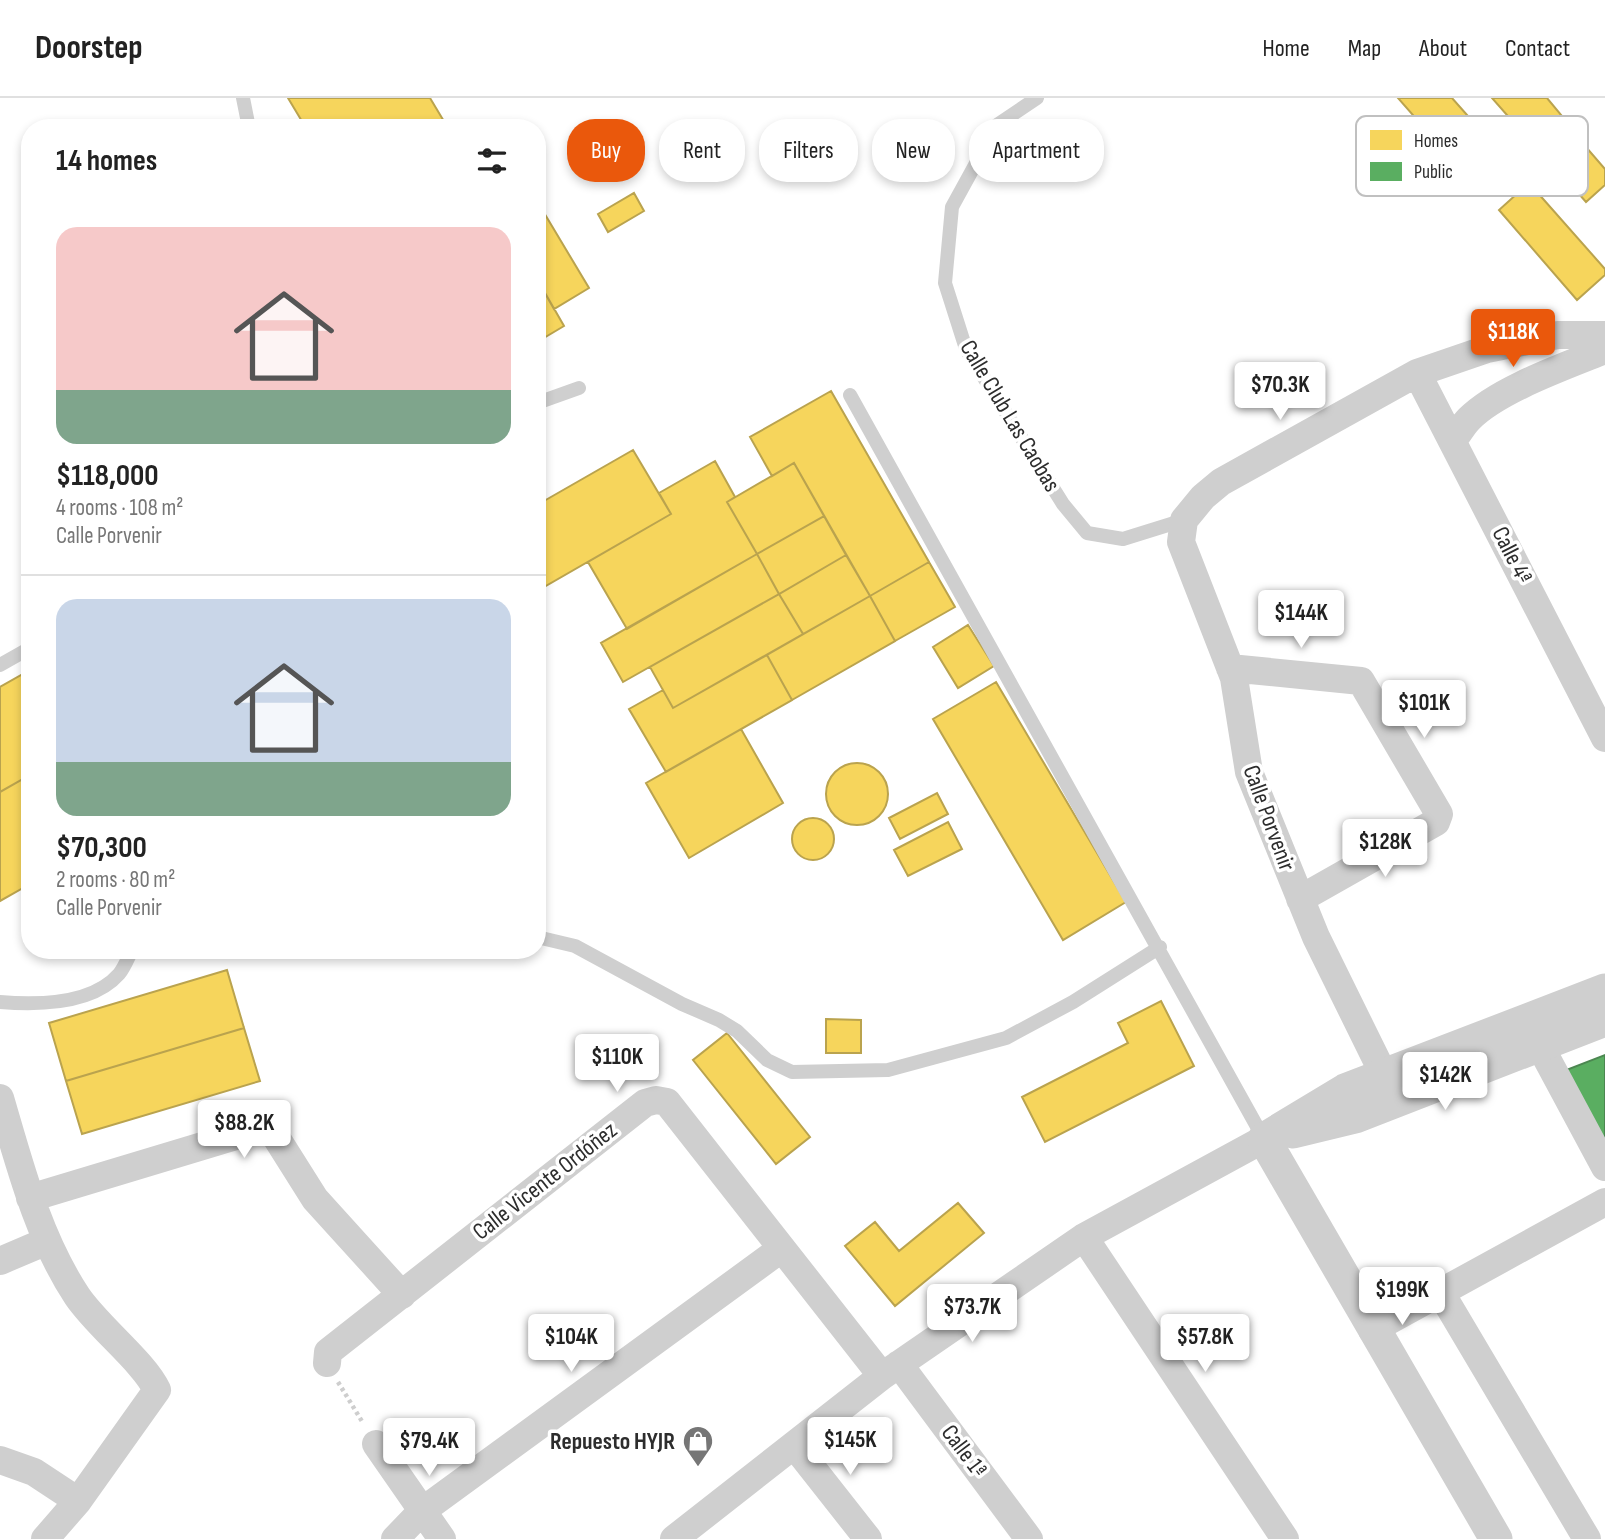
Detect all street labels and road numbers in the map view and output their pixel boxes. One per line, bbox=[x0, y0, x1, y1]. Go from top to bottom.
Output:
street label: Calle Club Las Caobas bbox=[953, 335, 1067, 497]
street label: Calle 4ª bbox=[1485, 522, 1539, 588]
street label: Calle Porvenir bbox=[1236, 761, 1302, 875]
street label: Calle Vicente Ordóñez bbox=[467, 1115, 623, 1246]
street label: Calle 1ª bbox=[935, 1419, 993, 1483]

